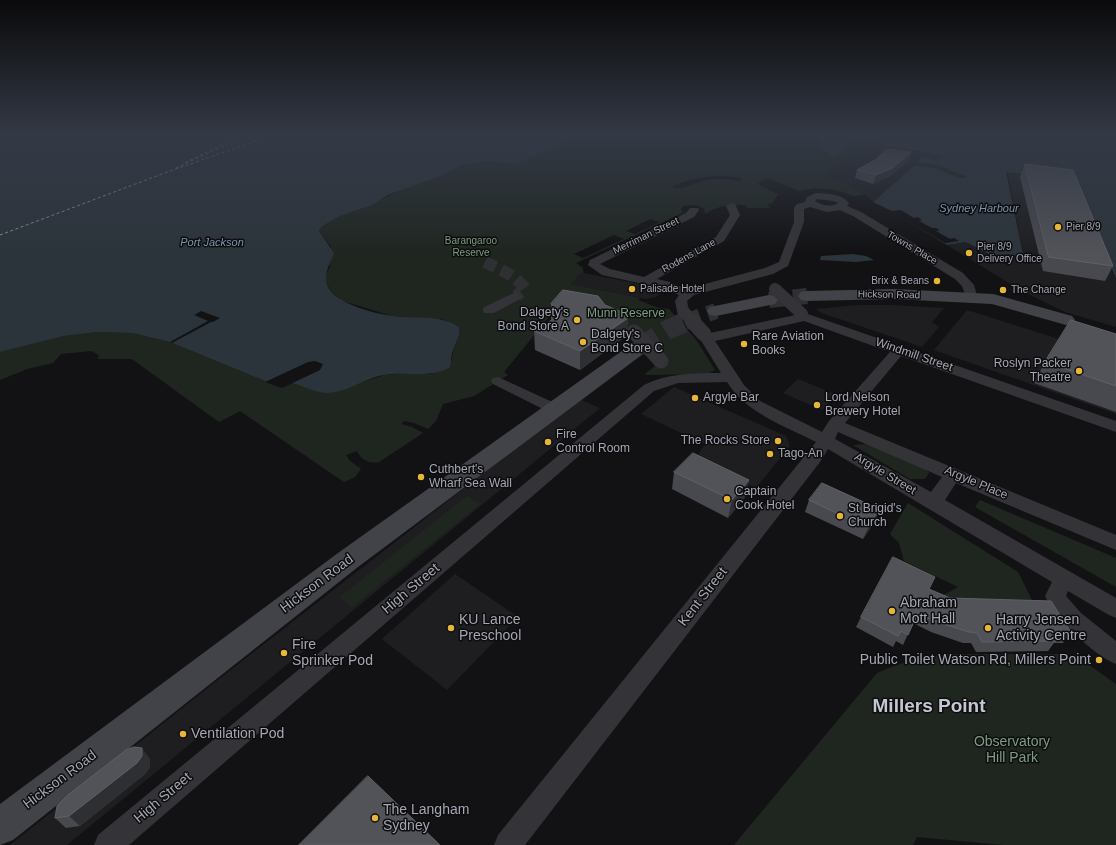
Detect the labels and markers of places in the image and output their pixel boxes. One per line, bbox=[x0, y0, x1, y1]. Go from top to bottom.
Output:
place label: Pier 8/9 bbox=[1066, 221, 1100, 233]
marker: Pier 8/9 bbox=[1053, 222, 1063, 232]
place label: Pier 8/9 Delivery Office bbox=[977, 241, 1042, 264]
marker: Pier 8/9 Delivery Office bbox=[964, 248, 974, 258]
place label: Brix & Beans bbox=[871, 275, 929, 287]
marker: Brix & Beans bbox=[932, 276, 942, 286]
place label: Palisade Hotel bbox=[640, 283, 704, 295]
marker: Palisade Hotel bbox=[627, 284, 637, 294]
place label: The Change bbox=[1011, 284, 1066, 296]
marker: The Change bbox=[998, 285, 1008, 295]
place label: Dalgety's Bond Store A bbox=[498, 306, 569, 334]
marker: Dalgety's Bond Store A bbox=[572, 315, 582, 325]
place label: Dalgety's Bond Store C bbox=[591, 328, 663, 356]
place label: Rare Aviation Books bbox=[752, 330, 824, 358]
marker: Dalgety's Bond Store C bbox=[578, 337, 588, 347]
marker: Rare Aviation Books bbox=[739, 339, 749, 349]
place label: Roslyn Packer Theatre bbox=[994, 357, 1071, 385]
marker: Roslyn Packer Theatre bbox=[1074, 366, 1084, 376]
place label: Argyle Bar bbox=[703, 391, 759, 405]
place label: Lord Nelson Brewery Hotel bbox=[825, 391, 900, 419]
marker: Argyle Bar bbox=[690, 393, 700, 403]
marker: Lord Nelson Brewery Hotel bbox=[812, 400, 822, 410]
place label: Fire Control Room bbox=[556, 428, 630, 456]
place label: The Rocks Store bbox=[681, 434, 770, 448]
marker: The Rocks Store bbox=[773, 436, 783, 446]
marker: Fire Control Room bbox=[543, 437, 553, 447]
place label: Tago-An bbox=[778, 447, 823, 461]
marker: Tago-An bbox=[765, 449, 775, 459]
place label: Cuthbert's Wharf Sea Wall bbox=[429, 463, 512, 491]
marker: Cuthbert's Wharf Sea Wall bbox=[416, 472, 426, 482]
place label: Captain Cook Hotel bbox=[735, 485, 794, 513]
marker: Captain Cook Hotel bbox=[722, 494, 732, 504]
place label: St Brigid's Church bbox=[848, 502, 902, 530]
marker: St Brigid's Church bbox=[835, 511, 845, 521]
place label: Abraham Mott Hall bbox=[900, 595, 957, 628]
marker: Abraham Mott Hall bbox=[887, 606, 897, 616]
place label: KU Lance Preschool bbox=[459, 612, 521, 644]
place label: Harry Jensen Activity Centre bbox=[996, 612, 1086, 644]
marker: KU Lance Preschool bbox=[446, 623, 456, 633]
marker: Harry Jensen Activity Centre bbox=[983, 623, 993, 633]
place label: Fire Sprinker Pod bbox=[292, 637, 373, 670]
marker: Fire Sprinker Pod bbox=[279, 648, 289, 658]
place label: Public Toilet Watson Rd, Millers Point bbox=[860, 652, 1091, 668]
marker: Public Toilet Watson Rd, Millers Point bbox=[1094, 655, 1104, 665]
place label: Ventilation Pod bbox=[191, 726, 284, 742]
marker: Ventilation Pod bbox=[178, 729, 188, 739]
place label: The Langham Sydney bbox=[383, 802, 469, 834]
marker: The Langham Sydney bbox=[370, 813, 380, 823]

